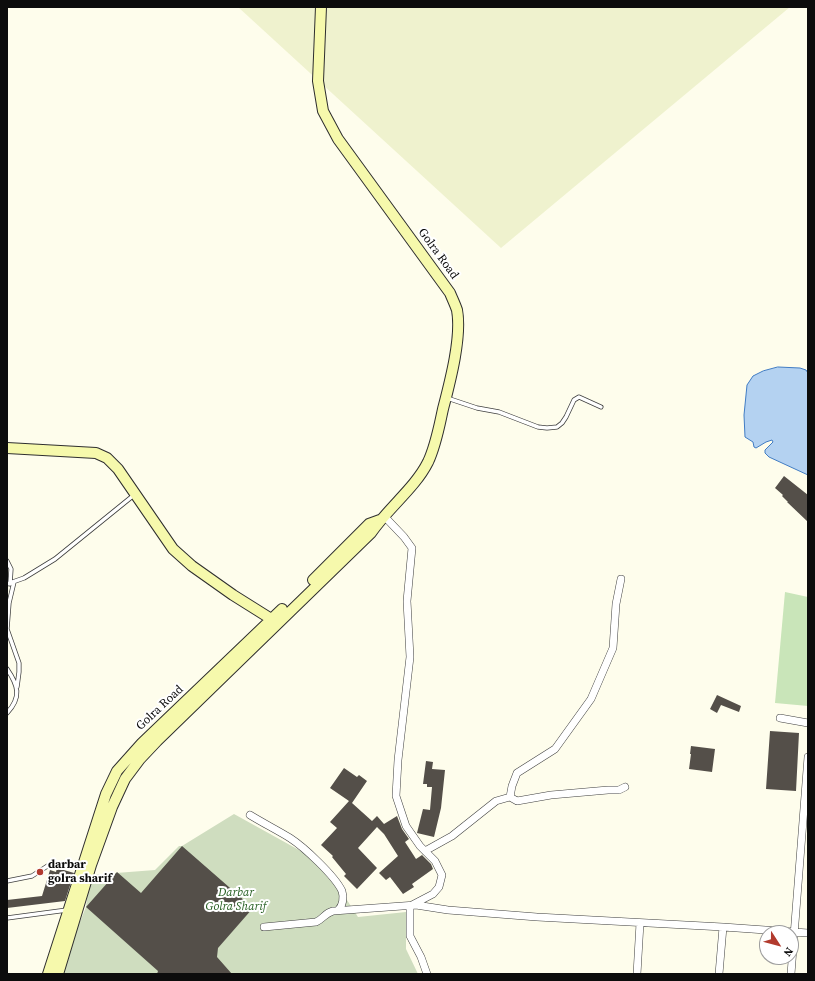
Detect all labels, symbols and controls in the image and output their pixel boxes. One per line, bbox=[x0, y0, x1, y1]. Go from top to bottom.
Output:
street label: Golra Road bbox=[415, 226, 461, 282]
street label: Golra Road bbox=[133, 683, 187, 733]
place label: darbar golra sharif bbox=[48, 858, 112, 886]
marker: darbar golra sharif bbox=[35, 867, 45, 877]
park label: Darbar Golra Sharif bbox=[206, 886, 266, 914]
north arrow bbox=[759, 925, 799, 965]
text: N bbox=[780, 944, 797, 959]

